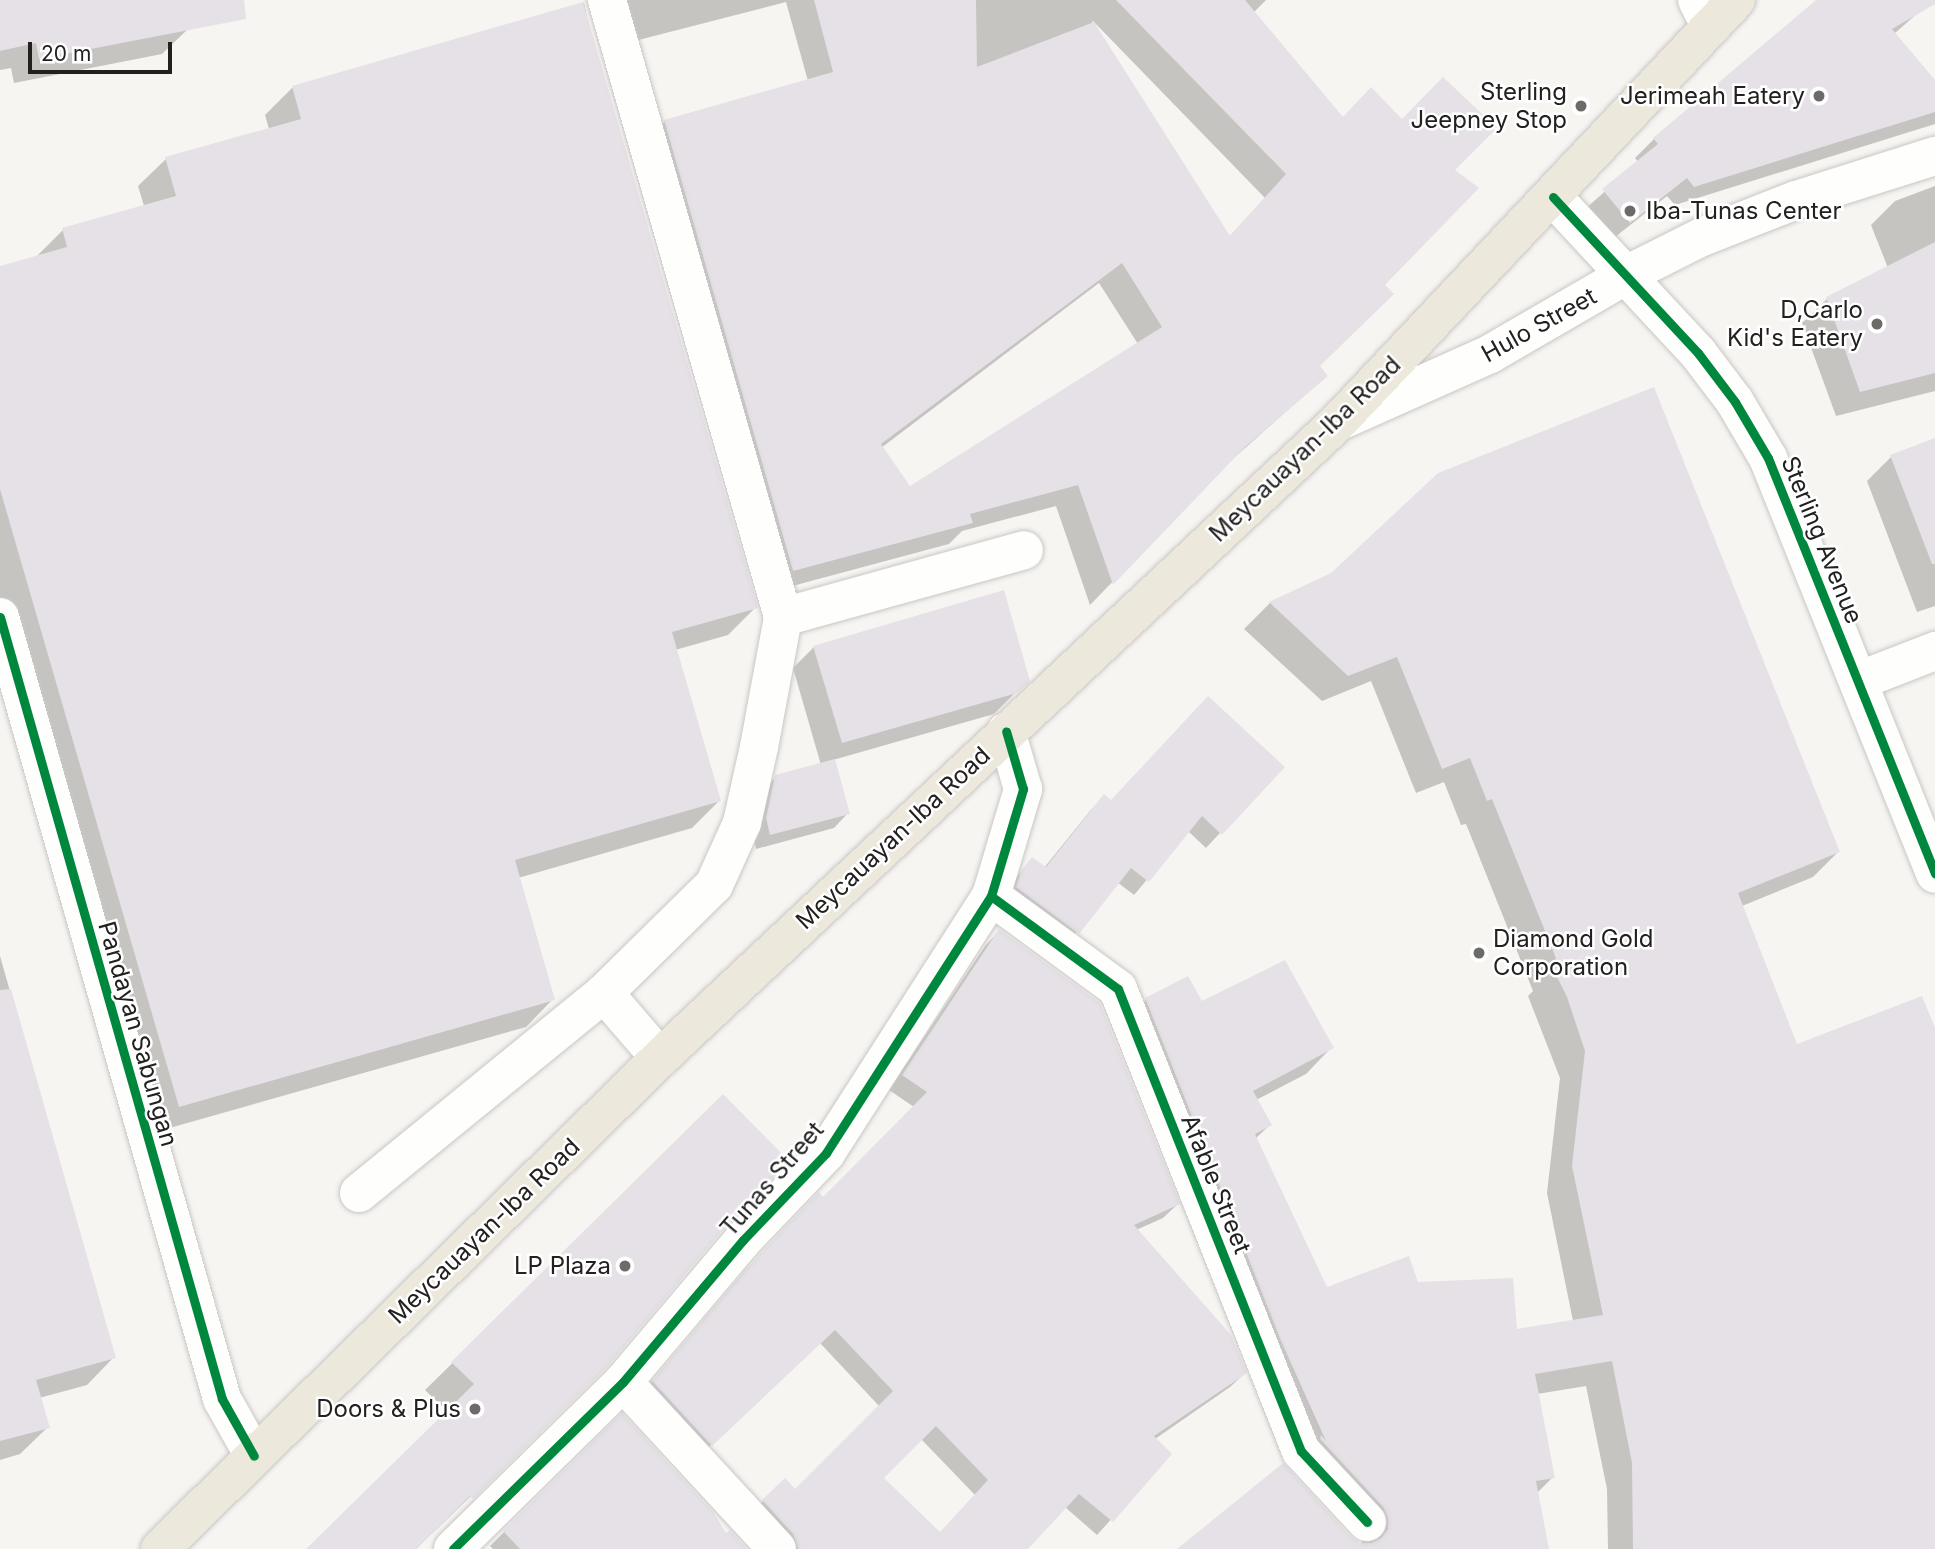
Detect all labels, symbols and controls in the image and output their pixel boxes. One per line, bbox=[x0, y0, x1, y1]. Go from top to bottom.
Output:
scale bar bbox=[32, 28, 175, 72]
text: 20 m bbox=[41, 41, 91, 66]
place label: Sterling Jeepney Stop bbox=[1411, 78, 1567, 134]
place label: Jerimeah Eatery bbox=[1620, 82, 1805, 110]
marker: Jerimeah Eatery bbox=[1811, 88, 1827, 104]
marker: Sterling Jeepney Stop bbox=[1573, 98, 1589, 114]
place label: Iba-Tunas Center bbox=[1646, 197, 1841, 225]
marker: Iba-Tunas Center bbox=[1620, 201, 1640, 221]
street label: Hulo Street bbox=[1477, 282, 1601, 368]
place label: D,Carlo Kid's Eatery bbox=[1727, 296, 1863, 352]
marker: D,Carlo Kid's Eatery bbox=[1869, 316, 1885, 332]
street label: Meycauayan-Iba Road bbox=[1203, 350, 1407, 548]
street label: Sterling Avenue bbox=[1775, 452, 1869, 628]
street label: Meycauayan-Iba Road bbox=[790, 741, 996, 935]
street label: Pandayan Sabungan bbox=[92, 918, 184, 1150]
place label: Diamond Gold Corporation bbox=[1493, 925, 1653, 981]
marker: Diamond Gold Corporation bbox=[1471, 945, 1487, 961]
street label: Afable Street bbox=[1175, 1110, 1257, 1258]
street label: Tunas Street bbox=[714, 1116, 830, 1242]
street label: Meycauayan-Iba Road bbox=[382, 1132, 586, 1330]
place label: LP Plaza bbox=[514, 1252, 611, 1280]
marker: LP Plaza bbox=[617, 1258, 633, 1274]
place label: Doors & Plus bbox=[316, 1395, 461, 1423]
marker: Doors & Plus bbox=[467, 1401, 483, 1417]

